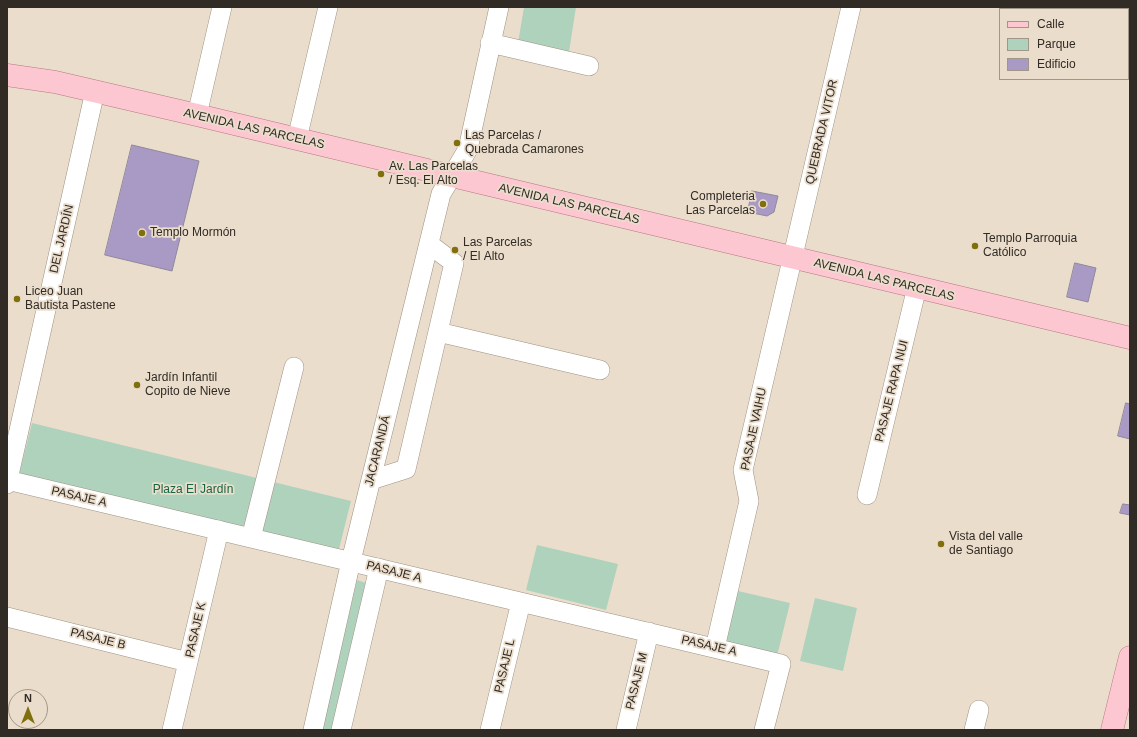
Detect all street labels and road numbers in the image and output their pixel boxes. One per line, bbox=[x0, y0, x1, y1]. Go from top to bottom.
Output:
street label: QUEBRADA VITOR bbox=[803, 78, 841, 186]
street label: AVENIDA LAS PARCELAS bbox=[182, 106, 326, 152]
street label: AVENIDA LAS PARCELAS bbox=[497, 181, 641, 227]
street label: DEL JARDÍN bbox=[47, 203, 77, 275]
street label: AVENIDA LAS PARCELAS bbox=[812, 256, 956, 304]
street label: PASAJE RAPA NUI bbox=[872, 339, 912, 443]
street label: PASAJE VAIHU bbox=[738, 386, 770, 472]
street label: JACARANDÁ bbox=[362, 414, 394, 488]
street label: PASAJE A bbox=[50, 484, 108, 510]
street label: PASAJE A bbox=[365, 558, 423, 586]
street label: PASAJE K bbox=[183, 601, 209, 659]
street label: PASAJE B bbox=[69, 625, 127, 653]
street label: PASAJE A bbox=[680, 633, 738, 659]
street label: PASAJE L bbox=[492, 638, 518, 694]
street label: PASAJE M bbox=[623, 651, 651, 711]

